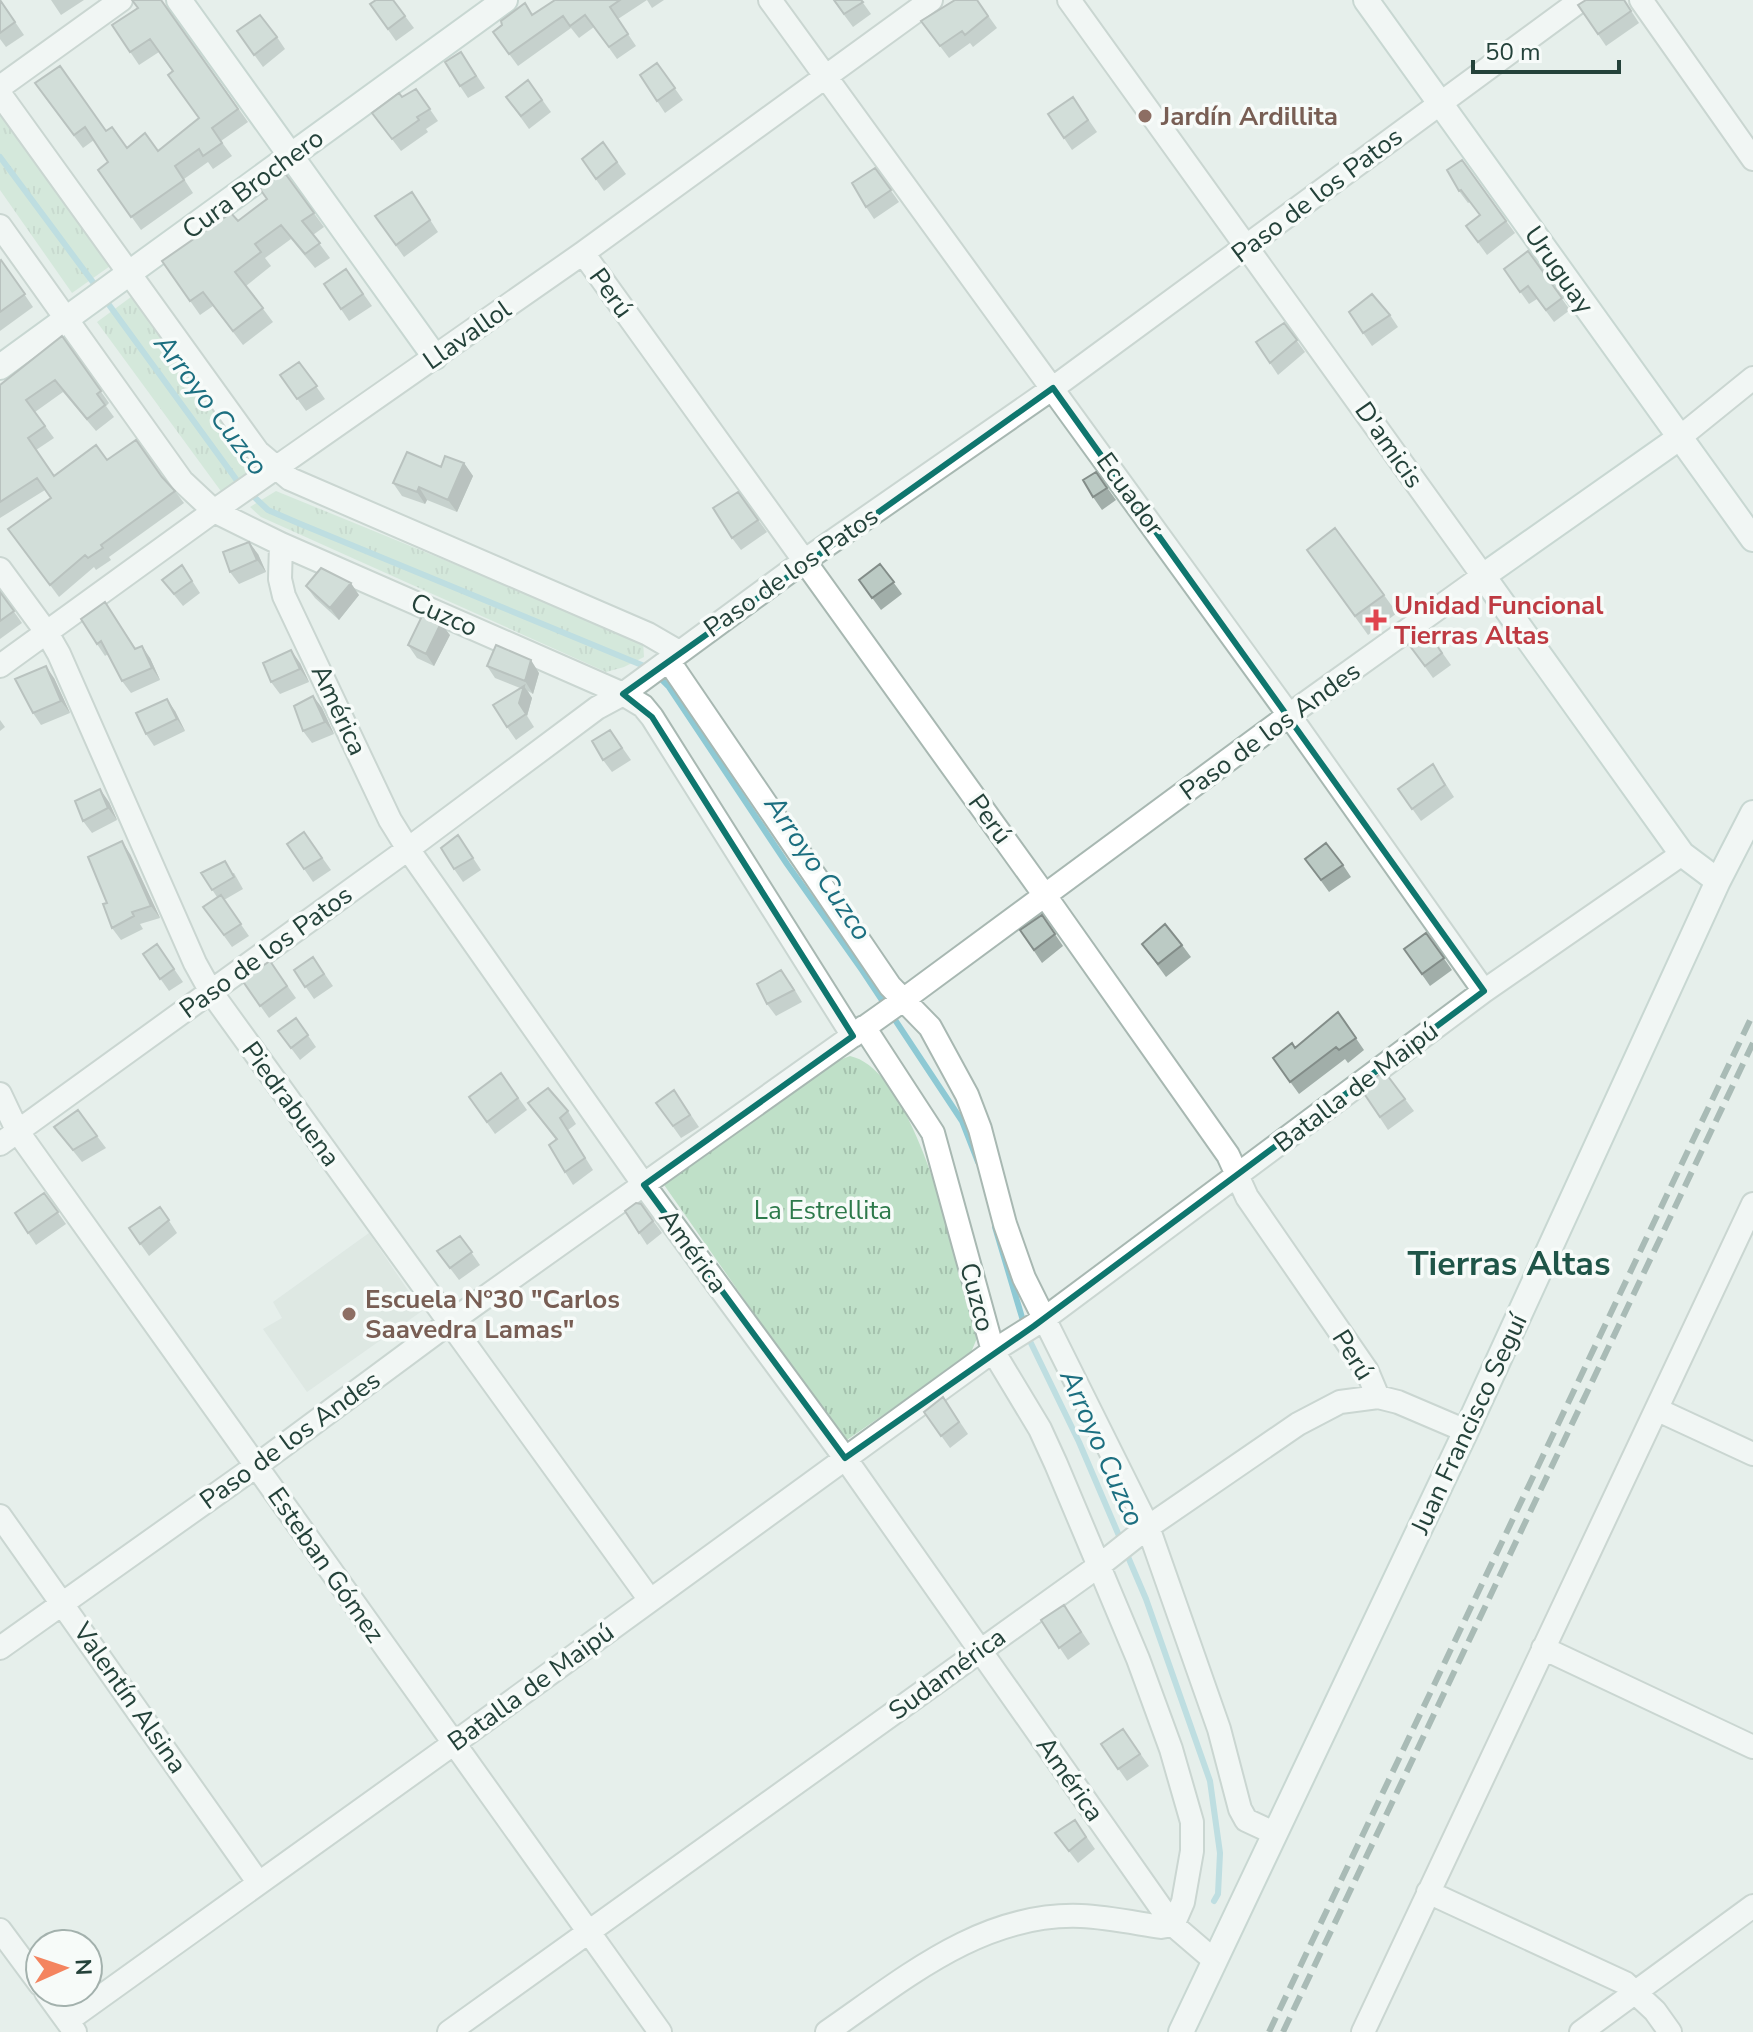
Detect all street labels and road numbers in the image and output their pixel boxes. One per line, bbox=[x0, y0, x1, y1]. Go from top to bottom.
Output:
street label: Paso de los Patos bbox=[1224, 119, 1410, 271]
street label: Cura Brochero bbox=[175, 121, 331, 247]
street label: Uruguay bbox=[1516, 219, 1602, 321]
street label: Perú bbox=[581, 261, 641, 325]
street label: Llavallol bbox=[416, 292, 518, 378]
street label: D'amicis bbox=[1347, 395, 1431, 495]
street label: Ecuador bbox=[1088, 446, 1172, 543]
street label: Paso de los Patos bbox=[697, 499, 885, 645]
street label: Cuzco bbox=[405, 585, 483, 645]
street label: Paso de los Andes bbox=[1173, 654, 1367, 808]
street label: América bbox=[303, 659, 375, 761]
street label: Perú bbox=[960, 787, 1020, 851]
street label: Paso de los Patos bbox=[173, 877, 359, 1027]
street label: Batalla de Maipú bbox=[1267, 1014, 1445, 1160]
street label: Piedrabuena bbox=[234, 1034, 348, 1174]
street label: América bbox=[651, 1202, 735, 1300]
street label: Cuzco bbox=[951, 1259, 1003, 1335]
street label: Juan Francisco Seguí bbox=[1402, 1306, 1536, 1541]
street label: Perú bbox=[1324, 1323, 1382, 1387]
street label: Paso de los Andes bbox=[193, 1363, 387, 1517]
street label: Esteban Gómez bbox=[259, 1480, 393, 1650]
street label: Valentín Alsina bbox=[64, 1615, 195, 1780]
street label: Batalla de Maipú bbox=[441, 1615, 621, 1759]
street label: Sudamérica bbox=[881, 1620, 1013, 1728]
street label: América bbox=[1028, 1730, 1112, 1828]

